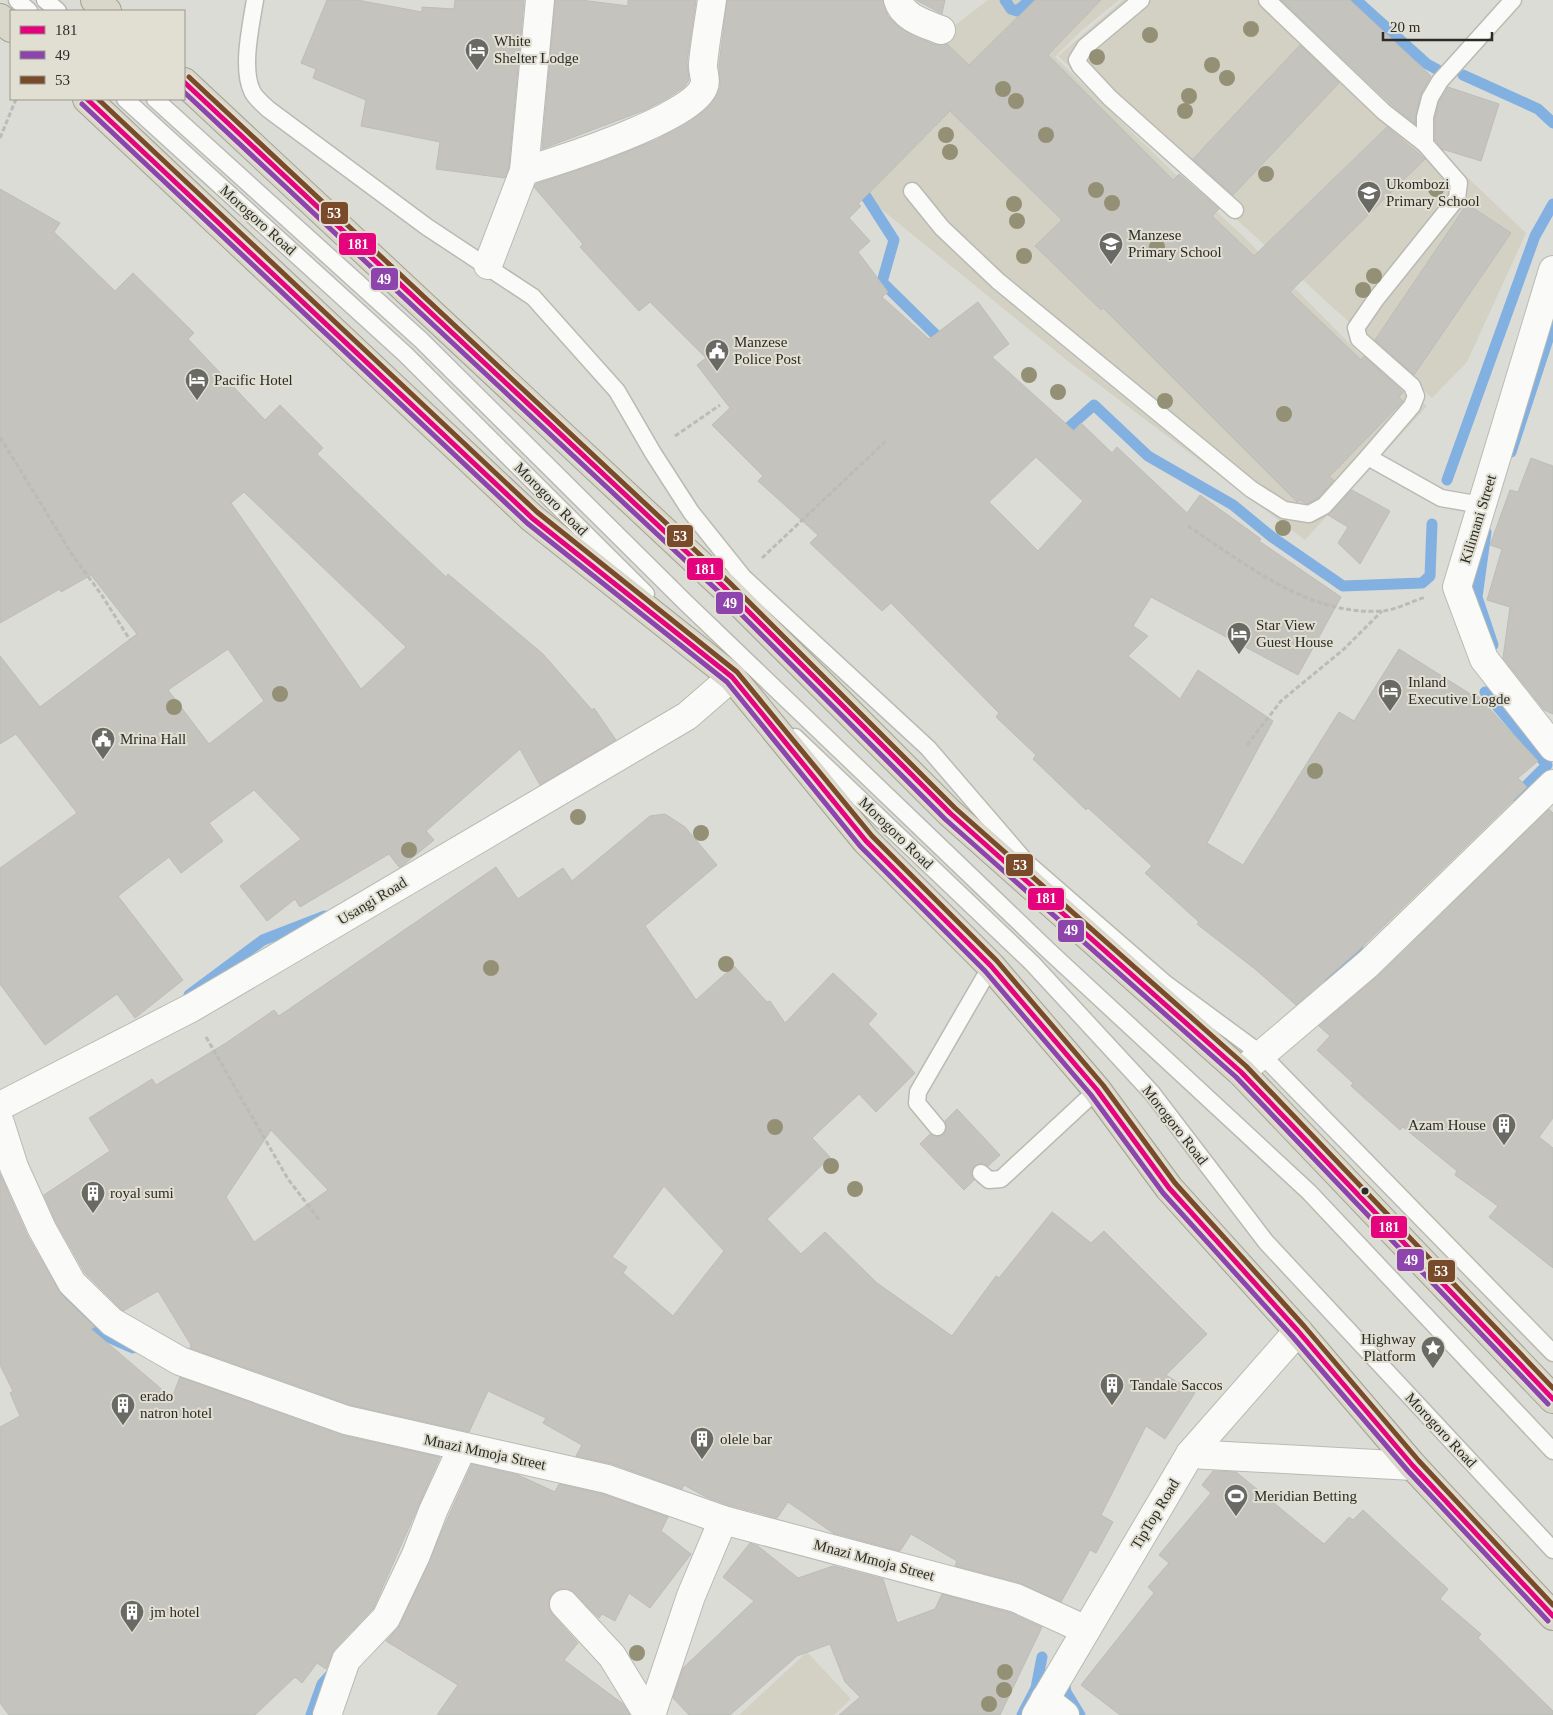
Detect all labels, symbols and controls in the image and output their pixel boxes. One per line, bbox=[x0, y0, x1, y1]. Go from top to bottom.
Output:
legend bbox=[10, 10, 185, 100]
scale bar bbox=[1383, 10, 1492, 42]
text: 20 m bbox=[1390, 19, 1421, 35]
text: 181 bbox=[55, 22, 78, 38]
place label: White Shelter Lodge bbox=[494, 33, 579, 66]
hotel icon: White Shelter Lodge bbox=[464, 37, 490, 71]
text: 49 bbox=[55, 47, 70, 63]
text: 53 bbox=[55, 72, 70, 88]
place label: Ukombozi Primary School bbox=[1386, 176, 1480, 209]
school or university icon: Ukombozi Primary School bbox=[1356, 180, 1382, 214]
street label: Morogoro Road bbox=[217, 182, 299, 258]
line badge: 53 bbox=[320, 201, 349, 225]
text: 53 bbox=[327, 206, 341, 221]
place label: Manzese Primary School bbox=[1128, 227, 1222, 260]
school or university icon: Manzese Primary School bbox=[1098, 231, 1124, 265]
line badge: 181 bbox=[338, 232, 377, 256]
text: 181 bbox=[348, 237, 369, 252]
line badge: 49 bbox=[370, 267, 399, 291]
text: 49 bbox=[377, 272, 391, 287]
place label: Manzese Police Post bbox=[734, 334, 802, 367]
public building icon: Manzese Police Post bbox=[704, 338, 730, 372]
hotel icon: Pacific Hotel bbox=[184, 367, 210, 401]
place label: Pacific Hotel bbox=[214, 372, 293, 388]
street label: Morogoro Road bbox=[511, 459, 591, 539]
street label: Kilimani Street bbox=[1457, 472, 1499, 565]
line badge: 53 bbox=[666, 524, 694, 548]
text: 53 bbox=[673, 529, 687, 544]
line badge: 181 bbox=[686, 557, 724, 581]
text: 181 bbox=[695, 562, 716, 577]
line badge: 49 bbox=[715, 591, 744, 615]
text: 49 bbox=[723, 596, 737, 611]
place label: Star View Guest House bbox=[1256, 617, 1333, 650]
hotel icon: Star View Guest House bbox=[1226, 621, 1252, 655]
place label: Inland Executive Logde bbox=[1408, 674, 1510, 707]
hotel icon: Inland Executive Logde bbox=[1377, 678, 1403, 712]
public building icon: Mrina Hall bbox=[90, 726, 116, 760]
place label: Mrina Hall bbox=[120, 731, 186, 747]
street label: Morogoro Road bbox=[856, 794, 937, 873]
line badge: 53 bbox=[1005, 853, 1034, 877]
text: 53 bbox=[1013, 858, 1027, 873]
street label: Usangi Road bbox=[334, 874, 410, 928]
line badge: 181 bbox=[1027, 887, 1065, 911]
text: 181 bbox=[1036, 891, 1057, 906]
line badge: 49 bbox=[1057, 919, 1085, 943]
text: 49 bbox=[1064, 923, 1078, 938]
street label: Morogoro Road bbox=[1139, 1082, 1211, 1168]
building icon: Azam House bbox=[1491, 1112, 1517, 1146]
place label: Azam House bbox=[1408, 1117, 1486, 1133]
building icon: royal sumi bbox=[80, 1180, 106, 1214]
place label: royal sumi bbox=[110, 1185, 174, 1201]
unlabelled marker bbox=[1360, 1186, 1370, 1196]
line badge: 181 bbox=[1370, 1215, 1408, 1239]
text: 181 bbox=[1379, 1220, 1400, 1235]
line badge: 49 bbox=[1396, 1248, 1425, 1272]
text: 49 bbox=[1404, 1253, 1418, 1268]
line badge: 53 bbox=[1427, 1259, 1456, 1283]
text: 53 bbox=[1434, 1264, 1448, 1279]
place label: Highway Platform bbox=[1361, 1331, 1416, 1364]
place icon: Highway Platform bbox=[1420, 1335, 1446, 1369]
building icon: Tandale Saccos bbox=[1099, 1372, 1125, 1406]
place label: Tandale Saccos bbox=[1130, 1377, 1223, 1393]
place label: erado natron hotel bbox=[140, 1388, 212, 1421]
street label: Morogoro Road bbox=[1402, 1389, 1480, 1471]
building icon: erado natron hotel bbox=[110, 1392, 136, 1426]
building icon: olele bar bbox=[689, 1426, 715, 1460]
street label: Mnazi Mmoja Street bbox=[423, 1431, 548, 1473]
place label: olele bar bbox=[720, 1431, 772, 1447]
street label: TipTop Road bbox=[1128, 1476, 1182, 1552]
sports icon: Meridian Betting bbox=[1223, 1483, 1249, 1517]
place label: Meridian Betting bbox=[1254, 1488, 1357, 1504]
street label: Mnazi Mmoja Street bbox=[812, 1536, 937, 1584]
building icon: jm hotel bbox=[119, 1599, 145, 1633]
place label: jm hotel bbox=[149, 1604, 200, 1620]

